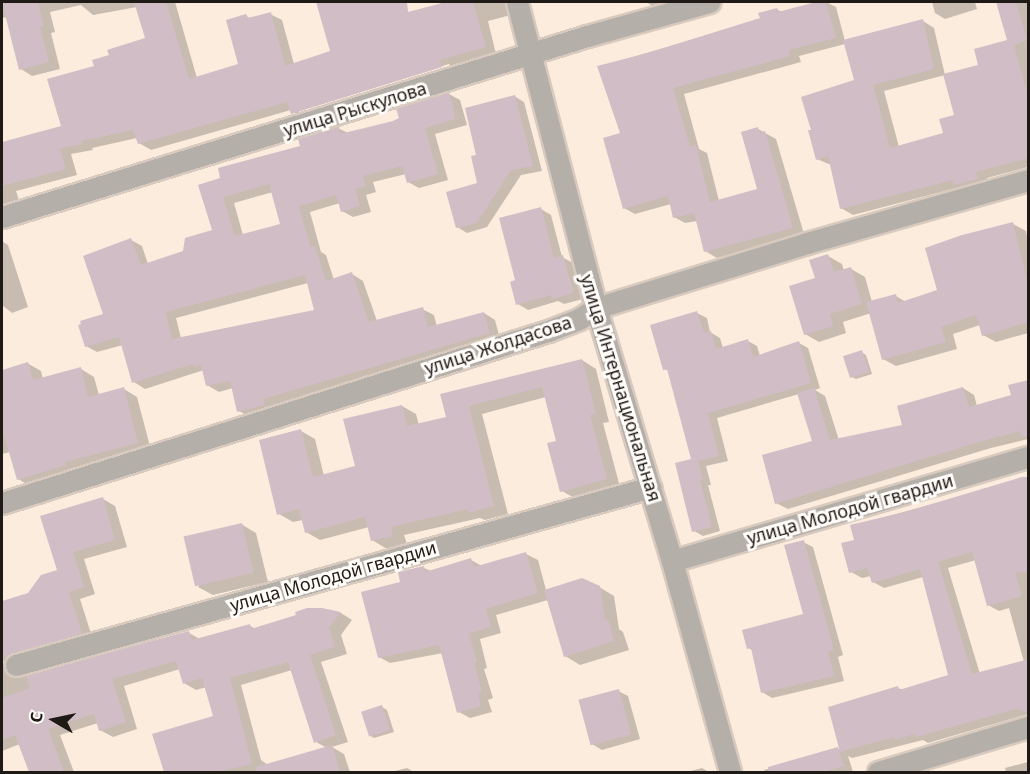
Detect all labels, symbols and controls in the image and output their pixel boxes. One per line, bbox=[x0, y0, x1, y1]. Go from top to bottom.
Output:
street label: улица Рыскулова bbox=[281, 77, 429, 141]
street label: улица Интернациональная bbox=[576, 272, 666, 504]
street label: улица Жолдасова bbox=[422, 311, 574, 379]
street label: улица Молодой гвардии bbox=[744, 469, 956, 549]
street label: улица Молодой гвардии bbox=[227, 536, 439, 616]
north arrow bbox=[24, 690, 84, 750]
text: С bbox=[25, 710, 48, 724]

